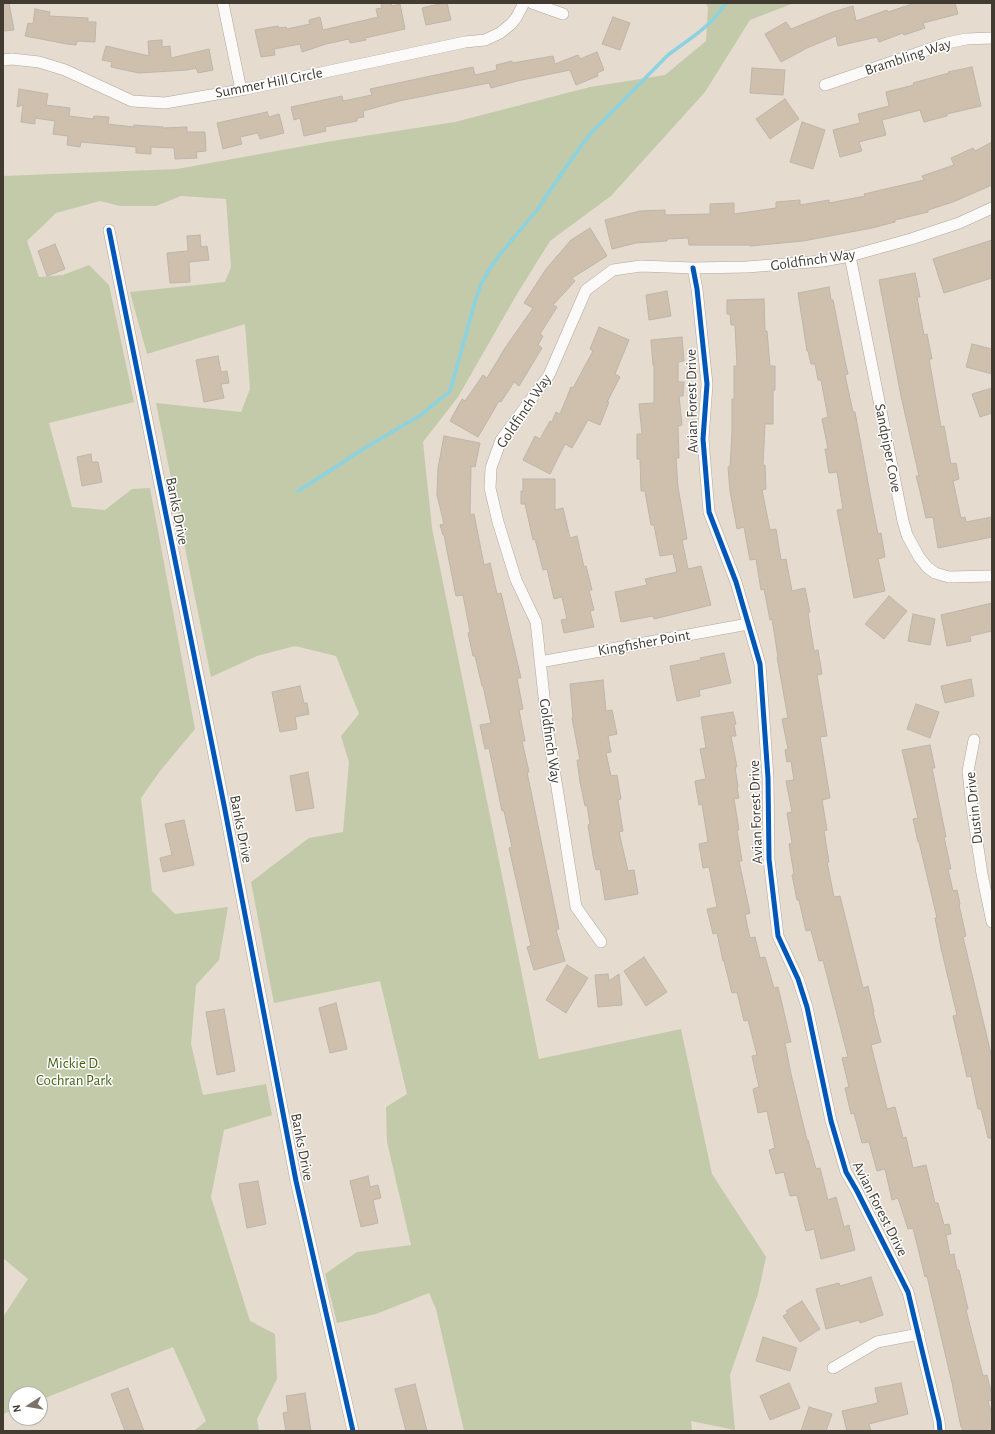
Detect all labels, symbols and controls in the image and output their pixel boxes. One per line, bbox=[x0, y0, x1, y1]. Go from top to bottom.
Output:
street label: Brambling Way bbox=[863, 35, 953, 79]
street label: Summer Hill Circle bbox=[214, 64, 324, 102]
street label: Goldfinch Way bbox=[769, 245, 857, 275]
street label: Avian Forest Drive bbox=[682, 349, 702, 453]
street label: Goldfinch Way bbox=[493, 371, 555, 451]
street label: Sandpiper Cove bbox=[871, 402, 905, 494]
street label: Banks Drive bbox=[162, 476, 192, 546]
street label: Kingfisher Point bbox=[596, 626, 692, 660]
street label: Goldfinch Way bbox=[535, 697, 565, 785]
street label: Avian Forest Drive bbox=[745, 760, 767, 864]
street label: Dustin Drive bbox=[961, 771, 987, 845]
street label: Banks Drive bbox=[226, 794, 256, 864]
park label: Mickie D. Cochran Park bbox=[36, 1054, 112, 1089]
street label: Banks Drive bbox=[287, 1112, 317, 1182]
street label: Avian Forest Drive bbox=[848, 1158, 912, 1260]
north arrow bbox=[8, 1386, 48, 1426]
text: N bbox=[11, 1404, 23, 1413]

